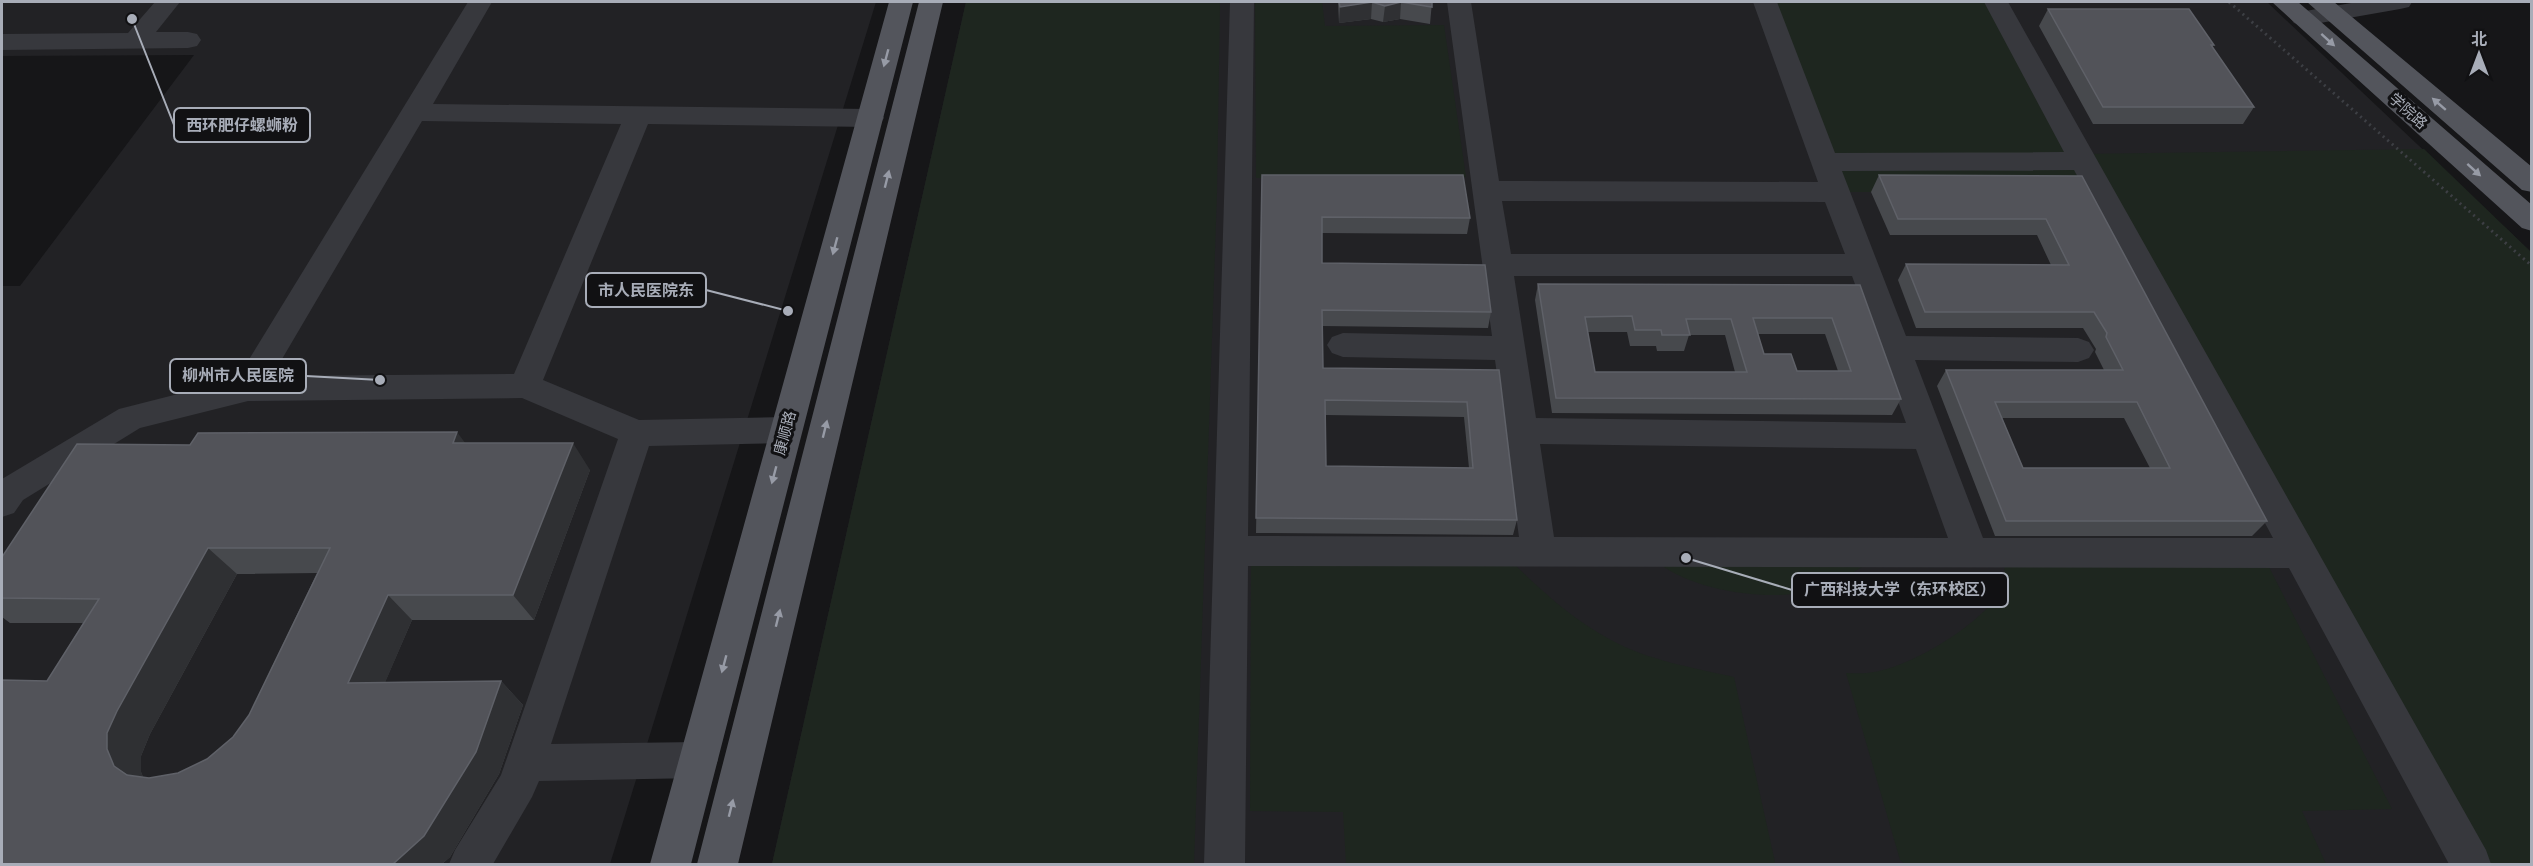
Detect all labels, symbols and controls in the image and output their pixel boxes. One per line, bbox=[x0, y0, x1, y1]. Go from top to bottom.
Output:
north arrow bbox=[2449, 24, 2509, 84]
text: 北 bbox=[2471, 29, 2487, 48]
one-way arrow bbox=[2320, 33, 2335, 46]
one-way arrow bbox=[880, 49, 890, 67]
street label: 学院路 bbox=[2386, 89, 2431, 132]
one-way arrow bbox=[2432, 98, 2447, 111]
callout: 西环肥仔螺蛳粉 bbox=[174, 108, 310, 142]
text: 西环肥仔螺蛳粉 bbox=[186, 115, 298, 134]
one-way arrow bbox=[2466, 163, 2481, 177]
one-way arrow bbox=[883, 170, 893, 188]
one-way arrow bbox=[830, 237, 840, 255]
callout: 市人民医院东 bbox=[586, 273, 706, 307]
text: 市人民医院东 bbox=[598, 280, 694, 299]
callout: 柳州市人民医院 bbox=[170, 359, 306, 393]
text: 柳州市人民医院 bbox=[182, 365, 294, 384]
street label: 康顺路 bbox=[770, 409, 799, 457]
one-way arrow bbox=[821, 420, 831, 438]
one-way arrow bbox=[769, 466, 778, 484]
callout: 广西科技大学（东环校区） bbox=[1792, 573, 2008, 607]
text: 广西科技大学（东环校区） bbox=[1804, 579, 1996, 598]
one-way arrow bbox=[774, 609, 784, 628]
one-way arrow bbox=[718, 655, 728, 673]
one-way arrow bbox=[727, 799, 737, 817]

